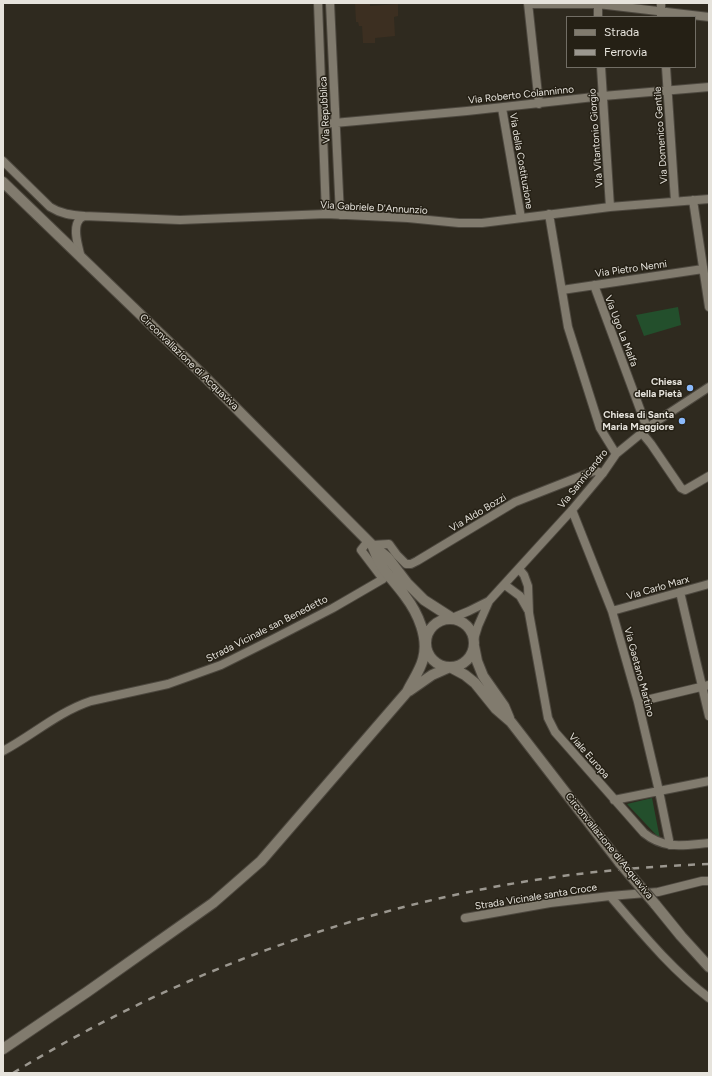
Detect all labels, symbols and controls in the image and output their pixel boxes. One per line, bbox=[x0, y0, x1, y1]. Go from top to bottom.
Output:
legend bbox=[566, 16, 696, 68]
text: Strada bbox=[604, 25, 639, 39]
text: Ferrovia bbox=[604, 45, 647, 59]
street label: Via Repubblica bbox=[317, 76, 333, 144]
street label: Via Roberto Colanninno bbox=[467, 83, 575, 107]
street label: Via Domenico Gentile bbox=[652, 86, 670, 184]
street label: Via Vitantonio Giorgio bbox=[587, 88, 605, 188]
street label: Via della Costituzione bbox=[507, 112, 535, 210]
street label: Via Gabriele D'Annunzio bbox=[320, 199, 428, 217]
street label: Via Pietro Nenni bbox=[594, 258, 668, 280]
street label: Via Ugo La Malfa bbox=[602, 294, 640, 368]
street label: Circonvallazione di Acquaviva bbox=[137, 312, 241, 412]
place label: Chiesa della Pietà bbox=[634, 376, 682, 400]
marker: Chiesa della Pietà bbox=[685, 383, 695, 393]
place label: Chiesa di Santa Maria Maggiore bbox=[602, 409, 674, 432]
marker: Chiesa di Santa Maria Maggiore bbox=[677, 416, 687, 426]
street label: Via Sannicandro bbox=[555, 447, 611, 511]
street label: Via Aldo Bozzi bbox=[447, 491, 509, 535]
street label: Via Carlo Marx bbox=[625, 573, 691, 603]
street label: Strada Vicinale san Benedetto bbox=[204, 593, 330, 665]
street label: Via Gaetano Martino bbox=[621, 626, 657, 718]
street label: Viale Europa bbox=[566, 731, 612, 781]
street label: Circonvallazione di Acquaviva bbox=[563, 791, 655, 901]
street label: Strada Vicinale santa Croce bbox=[474, 881, 598, 913]

